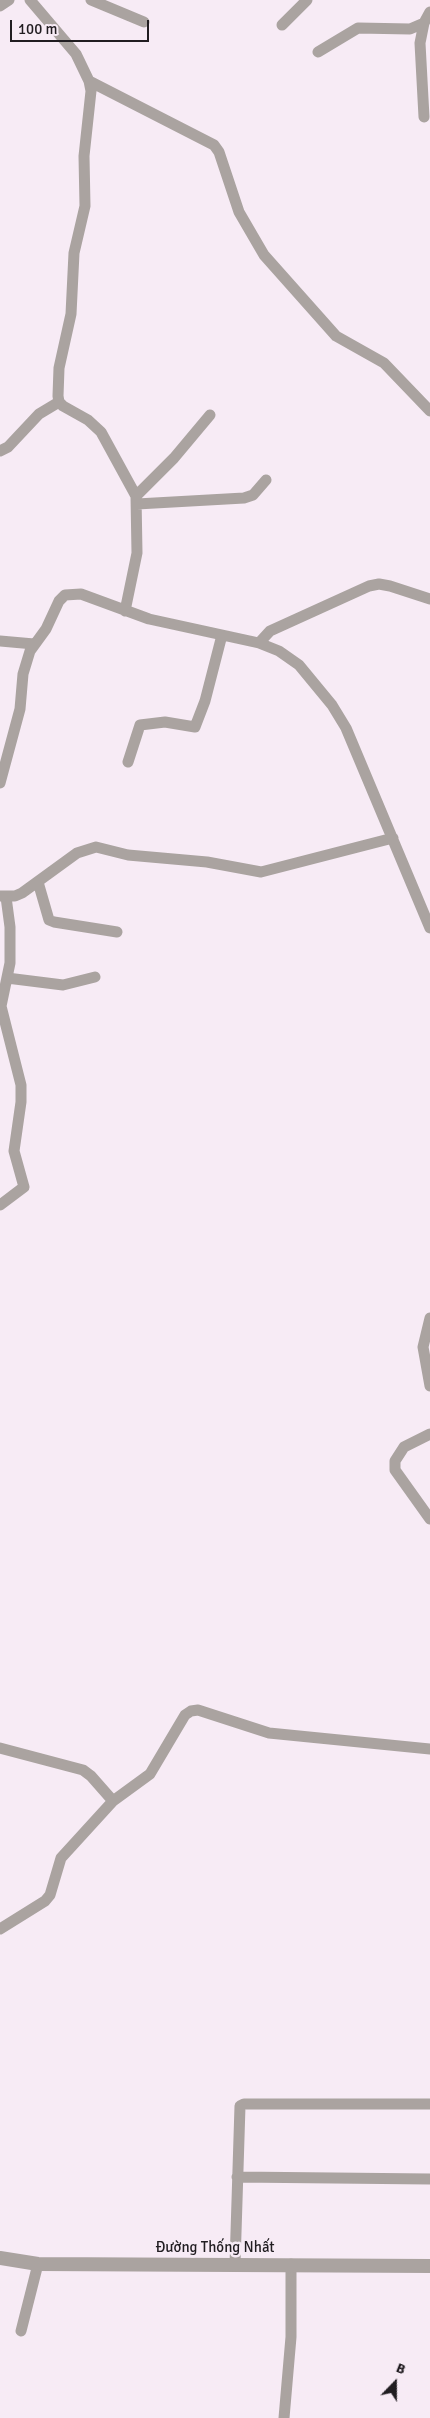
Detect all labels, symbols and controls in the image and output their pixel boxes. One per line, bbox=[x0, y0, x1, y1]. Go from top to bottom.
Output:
scale bar bbox=[12, 10, 151, 42]
text: 100 m bbox=[18, 20, 58, 38]
street label: Đường Thống Nhất bbox=[155, 2239, 275, 2257]
north arrow bbox=[370, 2358, 420, 2408]
text: B bbox=[394, 2359, 408, 2378]

